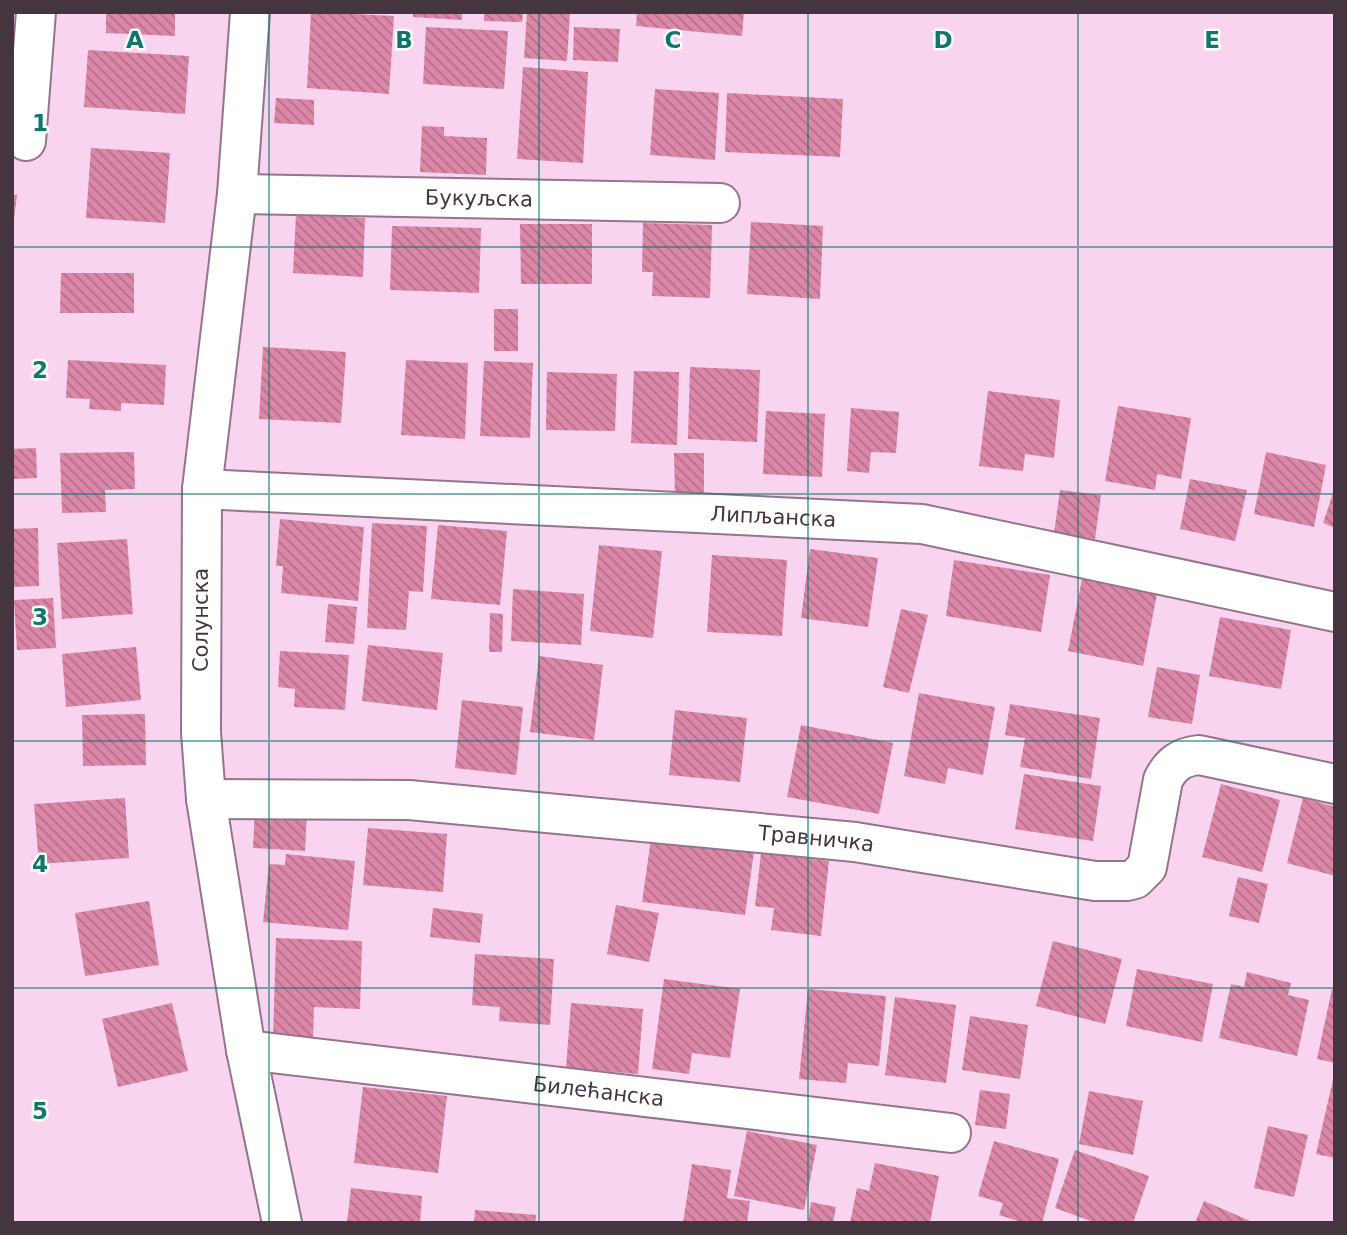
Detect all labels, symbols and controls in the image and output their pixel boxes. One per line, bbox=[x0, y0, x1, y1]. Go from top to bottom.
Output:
text: A bbox=[126, 27, 144, 53]
text: B bbox=[395, 27, 413, 53]
text: C bbox=[665, 27, 681, 53]
text: D bbox=[933, 27, 953, 53]
text: E bbox=[1204, 27, 1220, 53]
text: 1 bbox=[32, 110, 48, 136]
street label: Букуљска bbox=[425, 186, 533, 212]
text: 2 bbox=[32, 357, 48, 383]
street label: Липљанска bbox=[710, 502, 837, 532]
street label: Солунска bbox=[189, 568, 213, 672]
text: 3 bbox=[32, 604, 48, 630]
street label: Травничка bbox=[756, 821, 876, 857]
text: 4 bbox=[32, 851, 48, 877]
street label: Билећанска bbox=[532, 1072, 665, 1111]
text: 5 bbox=[32, 1098, 48, 1124]

